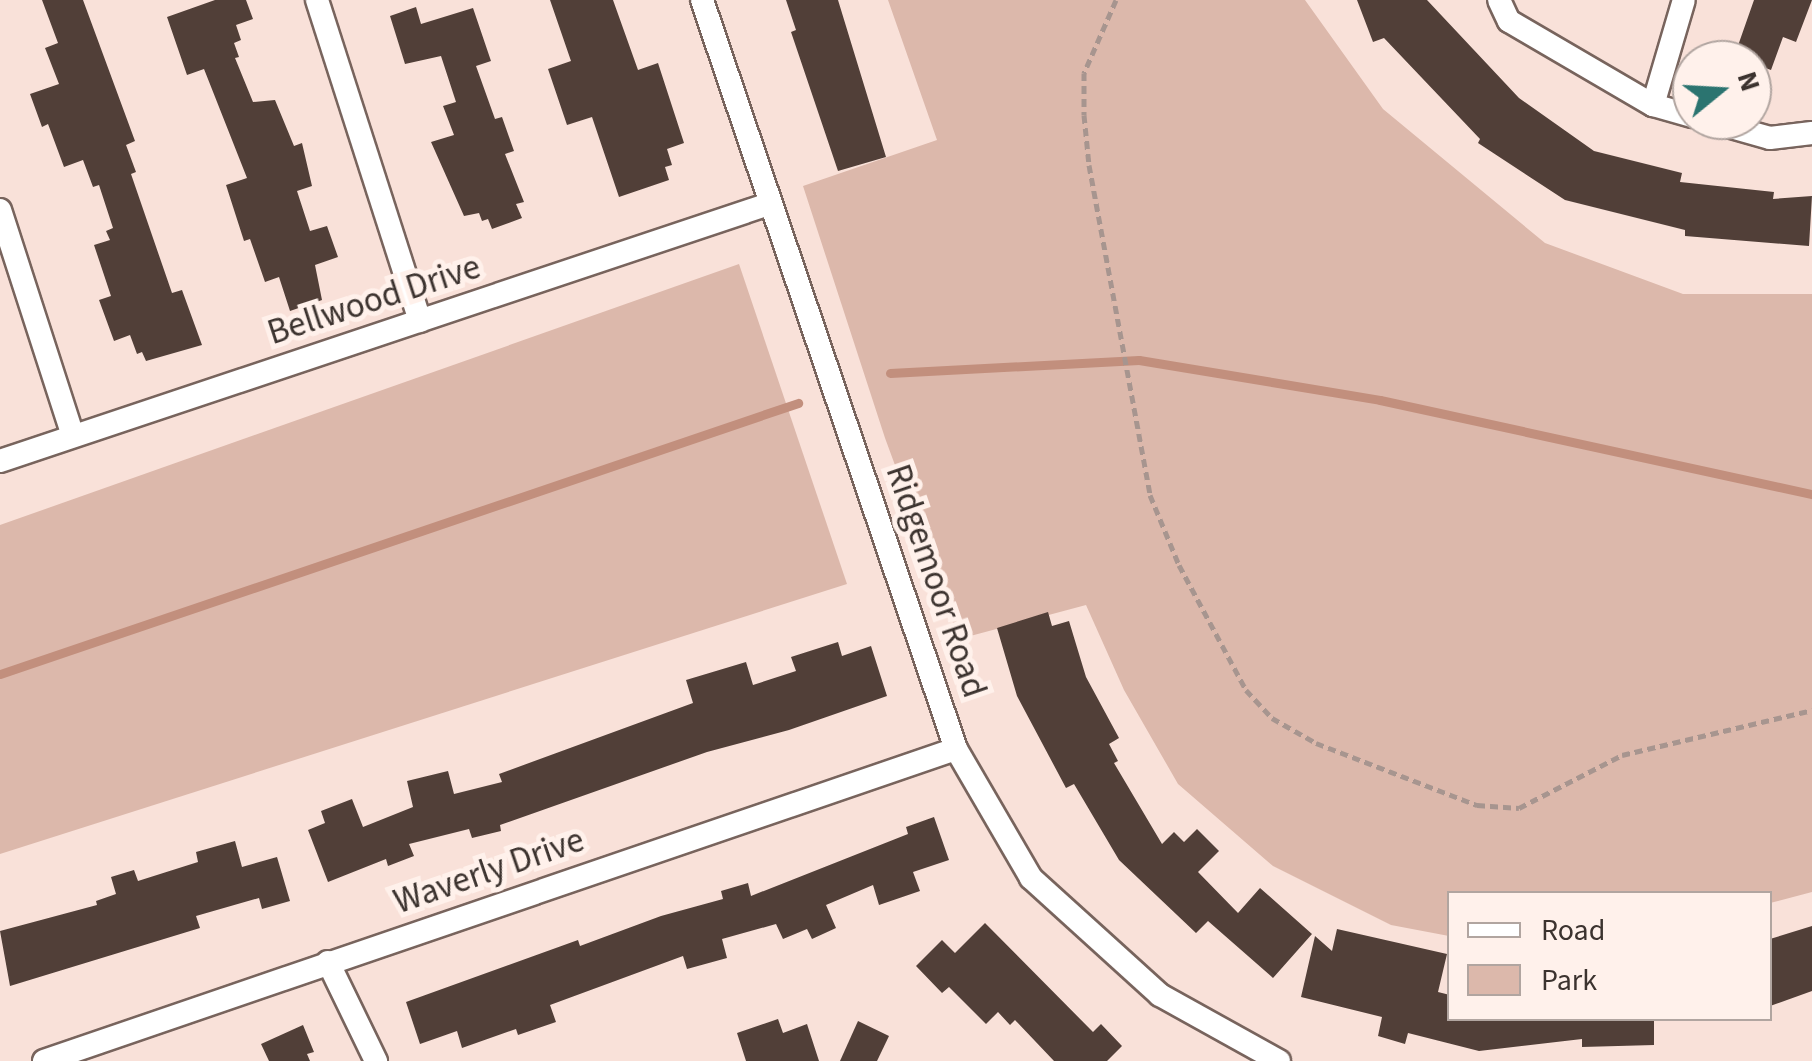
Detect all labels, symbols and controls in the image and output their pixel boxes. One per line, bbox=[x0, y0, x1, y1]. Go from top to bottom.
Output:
north arrow bbox=[1672, 40, 1772, 140]
text: N bbox=[1727, 66, 1771, 96]
street label: Bellwood Drive bbox=[262, 246, 486, 354]
street label: Ridgemoor Road bbox=[876, 459, 996, 703]
street label: Waverly Drive bbox=[388, 819, 590, 923]
legend bbox=[1447, 891, 1772, 1021]
text: Road bbox=[1541, 909, 1605, 952]
text: Park bbox=[1541, 959, 1597, 1002]

